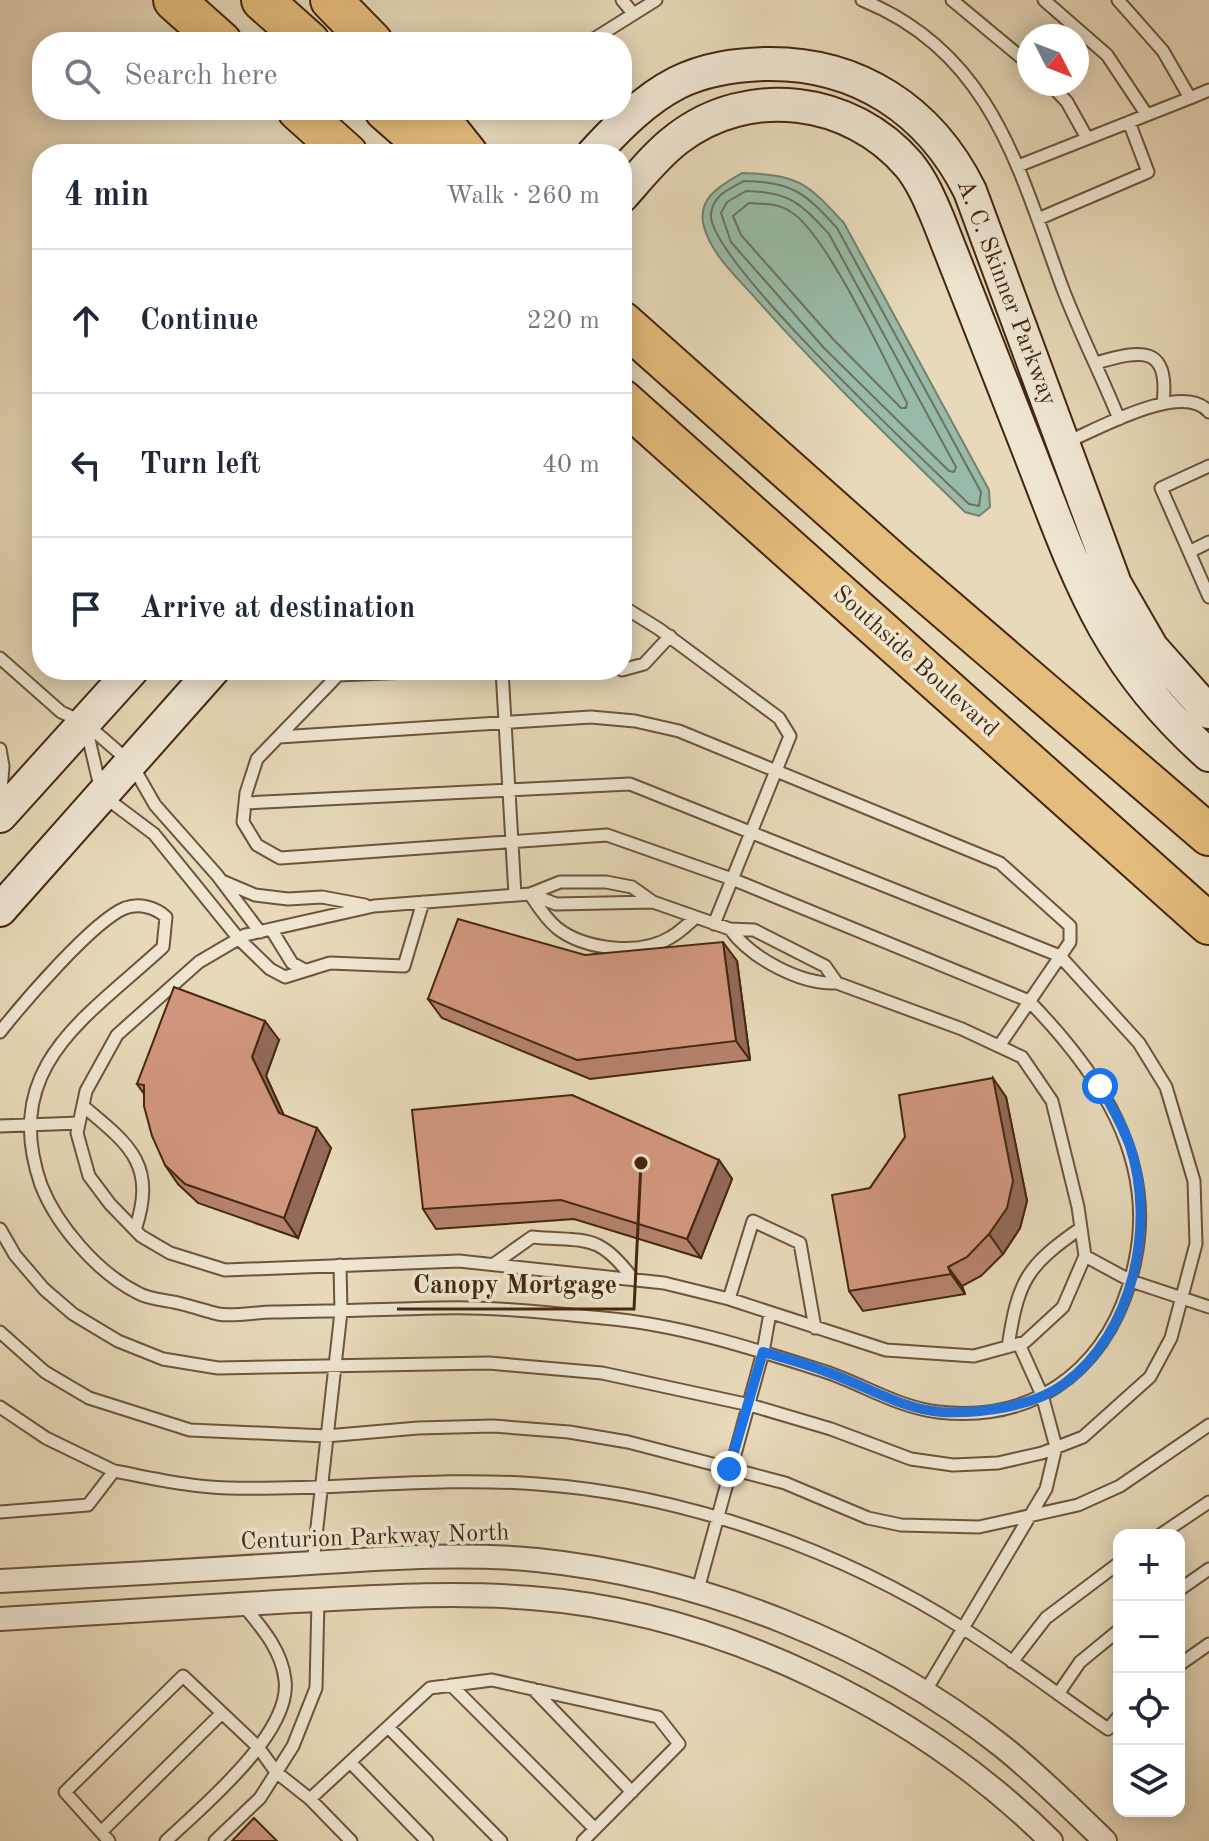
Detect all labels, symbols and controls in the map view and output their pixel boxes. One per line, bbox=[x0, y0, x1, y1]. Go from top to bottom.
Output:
north arrow bbox=[1017, 24, 1089, 96]
search box bbox=[32, 32, 632, 120]
icon: search bbox=[60, 54, 104, 98]
text: Search here bbox=[124, 61, 278, 91]
street label: A. C. Skinner Parkway bbox=[952, 177, 1060, 410]
text: 4 min bbox=[64, 179, 149, 213]
text: Walk · 260 m bbox=[446, 183, 600, 209]
icon: ahead bbox=[64, 299, 108, 343]
text: Continue bbox=[140, 306, 259, 336]
text: 220 m bbox=[527, 308, 600, 334]
icon: left bbox=[64, 443, 108, 487]
text: Turn left bbox=[140, 450, 261, 480]
text: 40 m bbox=[542, 452, 600, 478]
street label: Southside Boulevard bbox=[828, 582, 1002, 742]
icon: arrive bbox=[64, 587, 108, 631]
text: Arrive at destination bbox=[140, 594, 415, 624]
route start bbox=[1082, 1068, 1118, 1104]
callout: Canopy Mortgage bbox=[397, 1259, 634, 1309]
text: Canopy Mortgage bbox=[413, 1273, 617, 1299]
route end bbox=[711, 1451, 747, 1487]
street label: Centurion Parkway North bbox=[240, 1521, 510, 1555]
map controls bbox=[1113, 1529, 1185, 1817]
button: + bbox=[1113, 1529, 1185, 1601]
button: − bbox=[1113, 1601, 1185, 1673]
button: locate bbox=[1113, 1673, 1185, 1745]
button: layers bbox=[1113, 1745, 1185, 1817]

